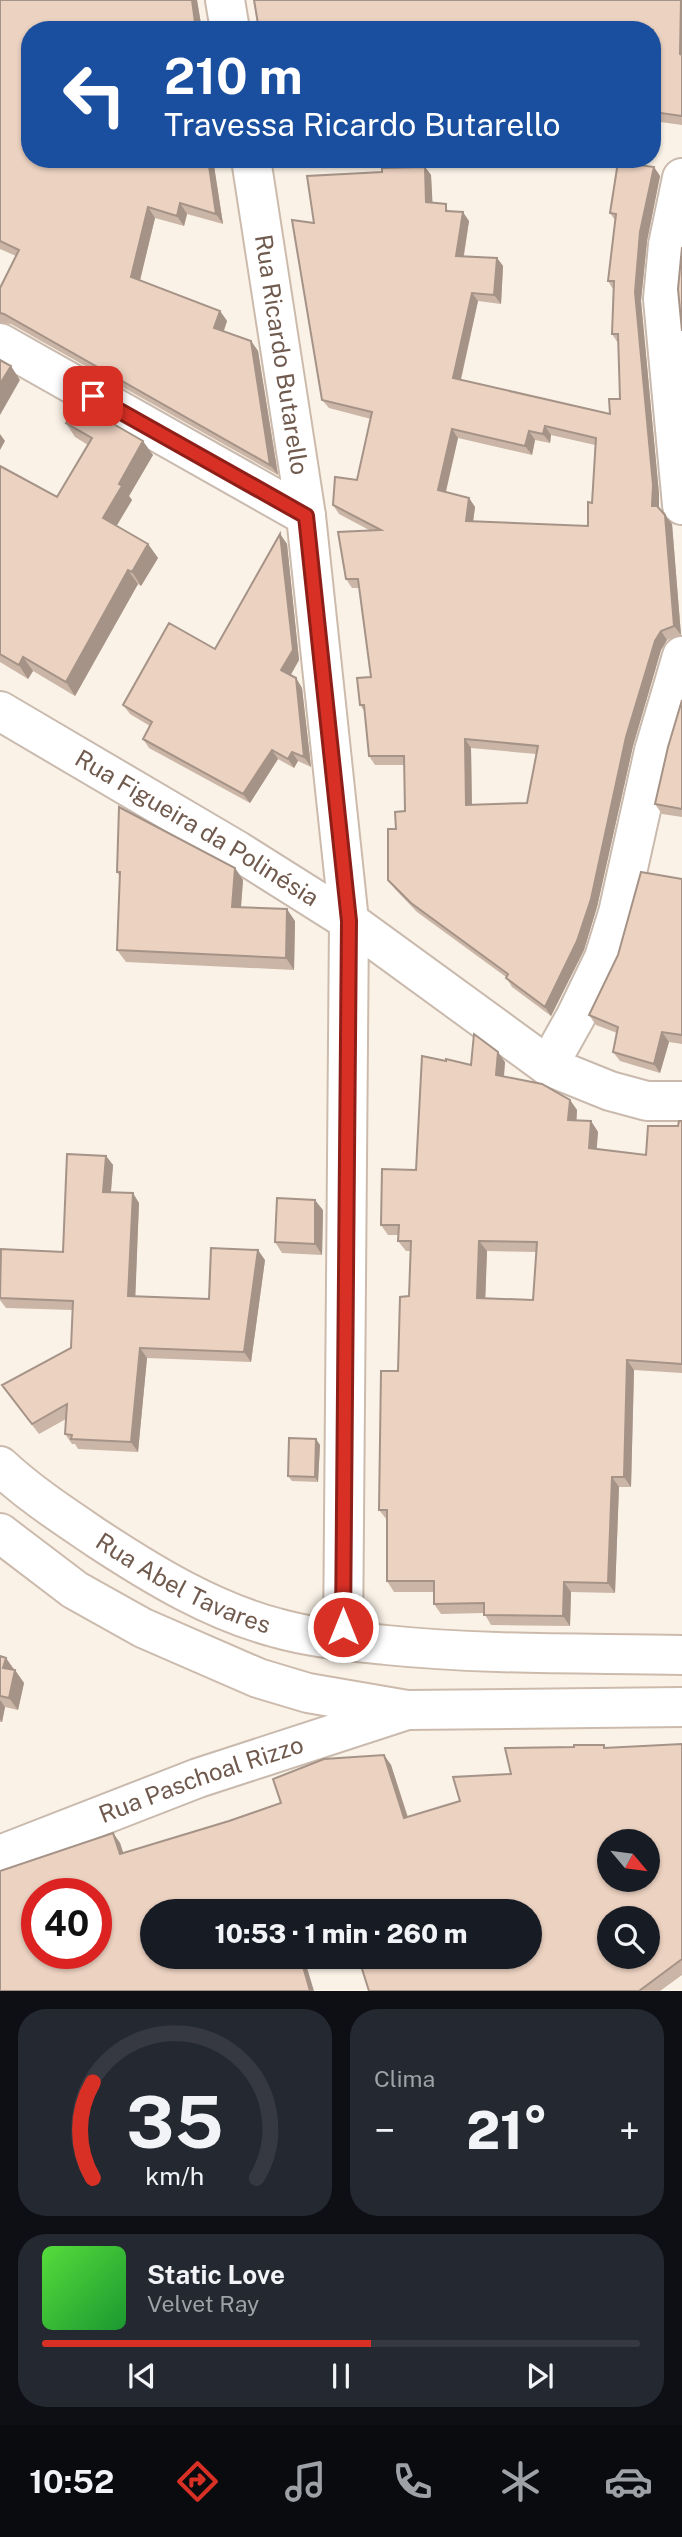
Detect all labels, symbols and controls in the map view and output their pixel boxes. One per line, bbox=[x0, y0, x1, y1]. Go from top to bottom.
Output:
text: 210 m bbox=[164, 47, 303, 105]
icon: left bbox=[49, 49, 140, 140]
text: Travessa Ricardo Butarello bbox=[164, 106, 561, 143]
street label: Rua Ricardo Butarello bbox=[250, 232, 314, 477]
pin bbox=[63, 366, 123, 426]
icon: arrive bbox=[74, 377, 112, 415]
street label: Rua Figueira da Polinésia bbox=[70, 743, 324, 911]
street label: Rua Abel Tavares bbox=[91, 1527, 274, 1638]
position arrow bbox=[306, 1590, 380, 1664]
street label: Rua Paschoal Rizzo bbox=[95, 1730, 307, 1828]
north arrow bbox=[597, 1829, 660, 1892]
map controls bbox=[597, 1829, 660, 1969]
speed limit sign: 40 bbox=[21, 1878, 112, 1969]
button: search bbox=[597, 1906, 660, 1969]
text: 10:53 · 1 min · 260 m bbox=[214, 1918, 468, 1949]
text: Clima bbox=[374, 2065, 435, 2092]
text: 35 bbox=[126, 2080, 224, 2165]
text: 21° bbox=[466, 2100, 548, 2161]
text: − bbox=[374, 2108, 395, 2153]
text: + bbox=[619, 2108, 640, 2153]
text: km/h bbox=[146, 2161, 204, 2191]
text: Static Love bbox=[147, 2259, 285, 2290]
text: Velvet Ray bbox=[147, 2290, 259, 2317]
icon: previous bbox=[123, 2357, 161, 2395]
icon: pause bbox=[322, 2357, 360, 2395]
icon: next bbox=[521, 2357, 559, 2395]
icon: directions bbox=[173, 2457, 222, 2506]
icon: music bbox=[281, 2457, 330, 2506]
icon: phone bbox=[388, 2457, 437, 2506]
icon: climate bbox=[496, 2457, 545, 2506]
icon: car bbox=[604, 2457, 653, 2506]
text: 10:52 bbox=[29, 2463, 114, 2500]

